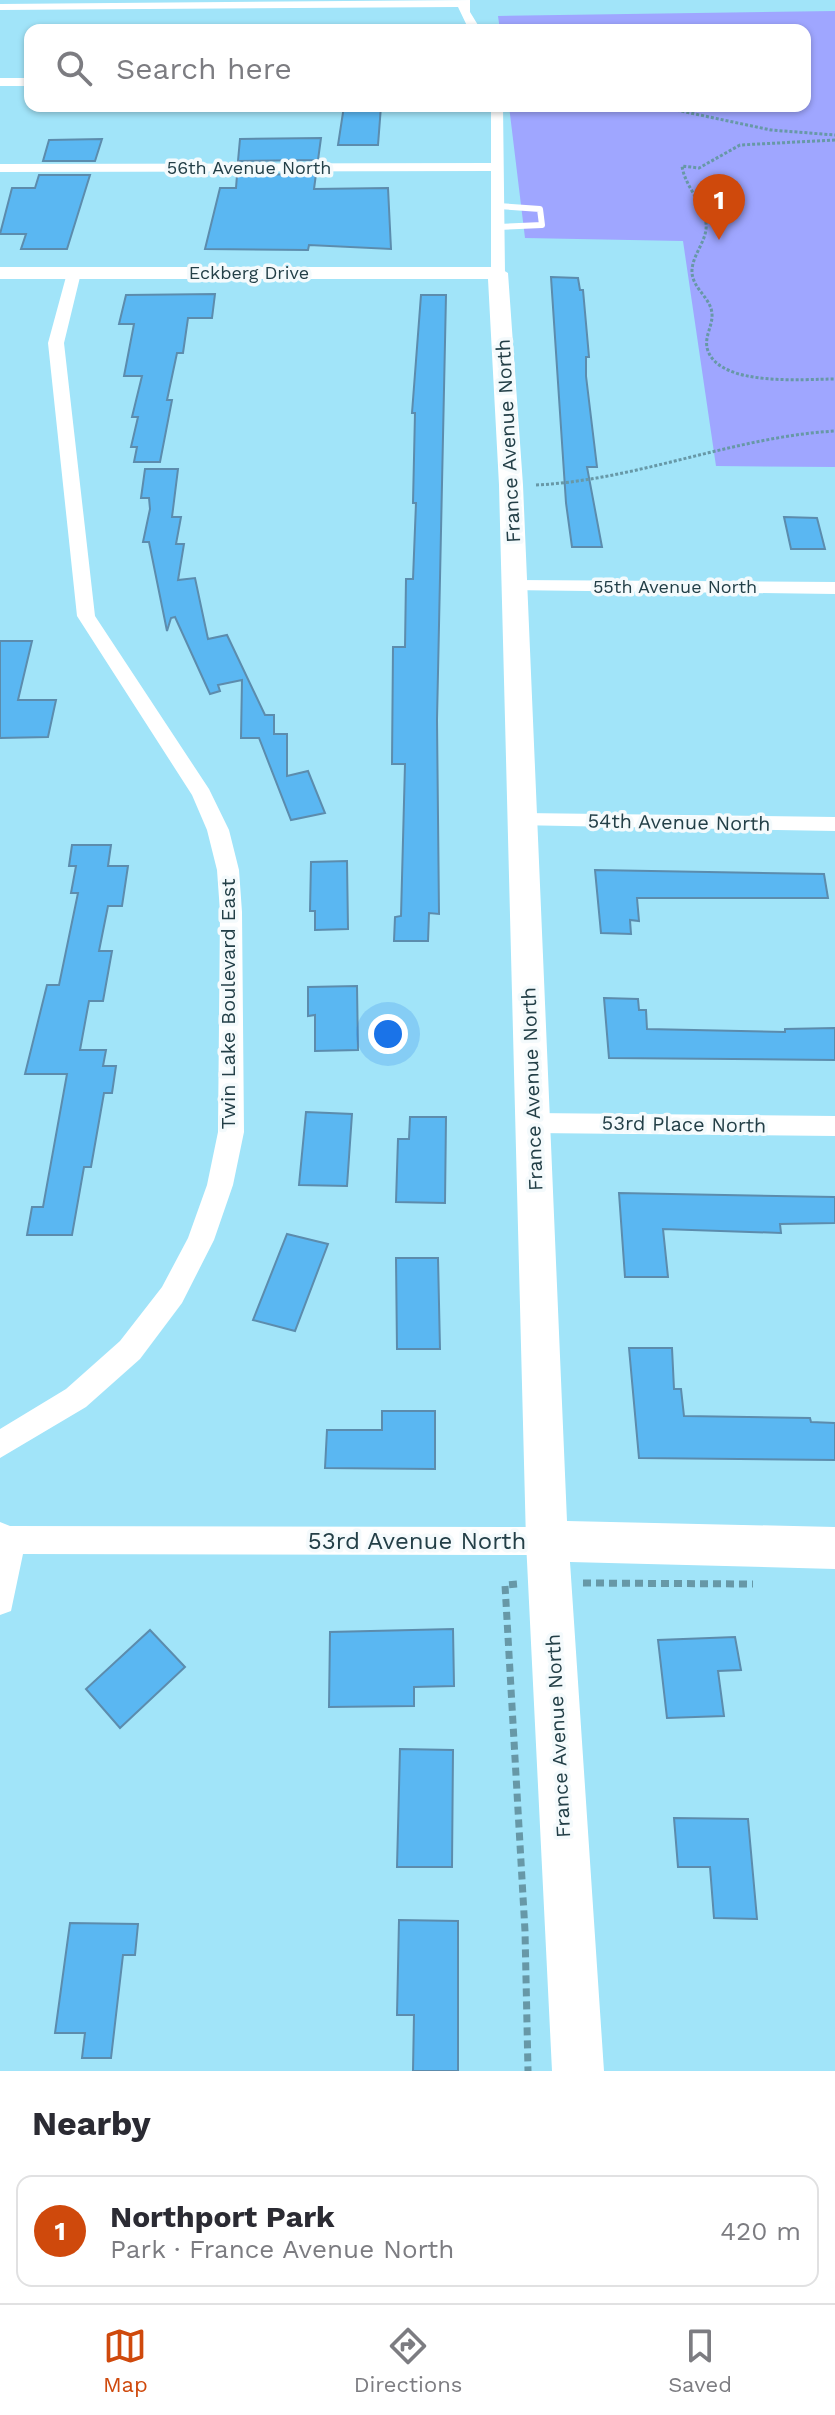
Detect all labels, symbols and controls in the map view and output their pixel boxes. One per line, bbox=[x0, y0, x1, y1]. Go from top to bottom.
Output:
search box bbox=[24, 24, 811, 112]
icon: search bbox=[52, 46, 96, 90]
text: Search here bbox=[116, 51, 292, 86]
street label: 56th Avenue North bbox=[167, 157, 331, 178]
pin: 1 bbox=[693, 174, 745, 240]
street label: Eckberg Drive bbox=[189, 262, 309, 283]
street label: France Avenue North bbox=[491, 338, 525, 544]
street label: 55th Avenue North bbox=[593, 576, 757, 597]
street label: 54th Avenue North bbox=[587, 808, 771, 836]
street label: Twin Lake Boulevard East bbox=[216, 878, 240, 1130]
street label: France Avenue North bbox=[516, 987, 548, 1191]
your location bbox=[368, 1014, 408, 1054]
street label: 53rd Place North bbox=[602, 1111, 766, 1137]
street label: 53rd Avenue North bbox=[308, 1527, 526, 1555]
street label: France Avenue North bbox=[541, 1633, 575, 1839]
text: Nearby bbox=[32, 2103, 151, 2143]
text: Northport Park bbox=[110, 2199, 335, 2234]
text: 1 bbox=[54, 2216, 66, 2246]
text: 420 m bbox=[720, 2216, 801, 2246]
text: Park · France Avenue North bbox=[110, 2234, 454, 2264]
tab: Map bbox=[103, 2324, 148, 2397]
tab: Directions bbox=[354, 2324, 462, 2397]
tab: Saved bbox=[668, 2324, 732, 2397]

